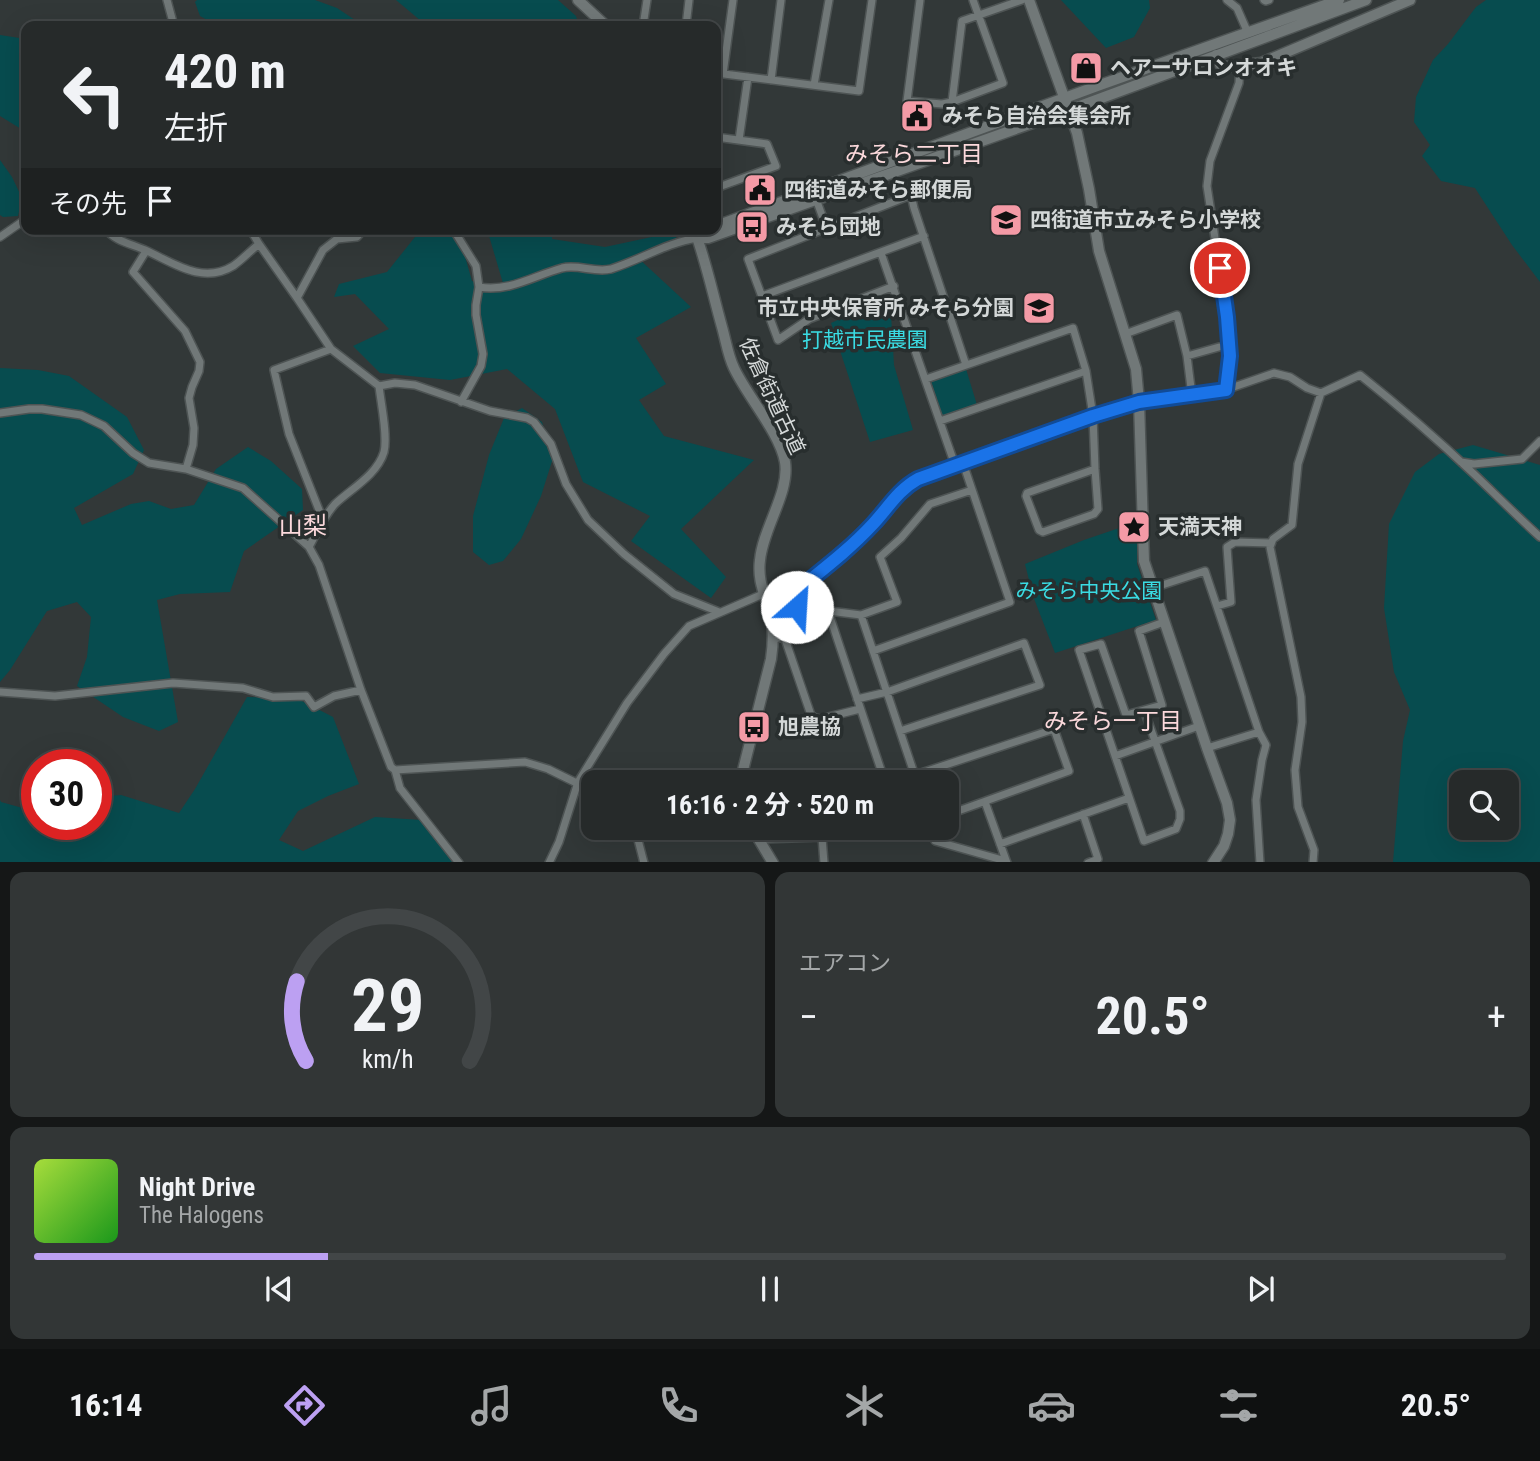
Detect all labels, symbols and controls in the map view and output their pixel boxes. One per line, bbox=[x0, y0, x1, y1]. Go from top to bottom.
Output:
text: 420 m bbox=[164, 43, 286, 100]
icon: left bbox=[49, 49, 140, 140]
shop icon: ヘアーサロンオオキ bbox=[1067, 49, 1105, 87]
place label: ヘアーサロンオオキ bbox=[1110, 56, 1297, 80]
public building icon: みそら自治会集会所 bbox=[898, 97, 936, 135]
place label: みそら自治会集会所 bbox=[942, 104, 1131, 128]
text: 左折 bbox=[164, 109, 228, 147]
district label: みそら二丁目 bbox=[845, 141, 983, 168]
public building icon: 四街道みそら郵便局 bbox=[741, 171, 779, 209]
place label: 四街道みそら郵便局 bbox=[784, 178, 973, 202]
icon: arrive bbox=[141, 182, 179, 220]
text: その先 bbox=[49, 189, 127, 219]
school or university icon: 四街道市立みそら小学校 bbox=[987, 201, 1025, 239]
bus stop icon: みそら団地 bbox=[733, 208, 771, 246]
place label: 四街道市立みそら小学校 bbox=[1030, 208, 1261, 232]
place label: みそら団地 bbox=[776, 215, 881, 239]
pin bbox=[1190, 238, 1250, 298]
icon: arrive bbox=[1201, 249, 1239, 287]
school or university icon: 市立中央保育所 みそら分園 bbox=[1020, 289, 1058, 327]
place label: 市立中央保育所 みそら分園 bbox=[757, 296, 1014, 320]
park label: 打越市民農園 bbox=[802, 328, 928, 352]
street label: 佐倉街道古道 bbox=[734, 334, 810, 458]
place icon: 天満天神 bbox=[1115, 508, 1153, 546]
district label: 山梨 bbox=[279, 512, 327, 540]
place label: 天満天神 bbox=[1158, 515, 1242, 539]
position arrow bbox=[760, 570, 834, 644]
park label: みそら中央公園 bbox=[1016, 579, 1163, 603]
bus stop icon: 旭農協 bbox=[735, 708, 773, 746]
district label: みそら一丁目 bbox=[1044, 708, 1182, 735]
place label: 旭農協 bbox=[778, 715, 841, 739]
speed limit sign: 30 bbox=[21, 749, 112, 840]
map controls bbox=[1449, 770, 1519, 840]
button: search bbox=[1449, 770, 1519, 840]
text: 16:16 · 2 分 · 520 m bbox=[666, 790, 874, 820]
text: エアコン bbox=[799, 950, 891, 977]
text: 29 bbox=[351, 963, 424, 1049]
text: 20.5° bbox=[1095, 986, 1210, 1047]
text: − bbox=[799, 995, 818, 1039]
text: + bbox=[1487, 995, 1506, 1039]
text: km/h bbox=[362, 1044, 413, 1073]
text: Night Drive bbox=[139, 1172, 255, 1202]
text: The Halogens bbox=[139, 1202, 264, 1229]
icon: previous bbox=[260, 1270, 298, 1308]
icon: pause bbox=[751, 1270, 789, 1308]
icon: next bbox=[1242, 1270, 1280, 1308]
icon: directions bbox=[280, 1381, 329, 1430]
icon: music bbox=[467, 1381, 516, 1430]
icon: phone bbox=[654, 1381, 703, 1430]
icon: climate bbox=[840, 1381, 889, 1430]
icon: car bbox=[1027, 1381, 1076, 1430]
icon: filters bbox=[1214, 1381, 1263, 1430]
text: 16:14 bbox=[69, 1386, 142, 1424]
text: 20.5° bbox=[1401, 1386, 1471, 1424]

